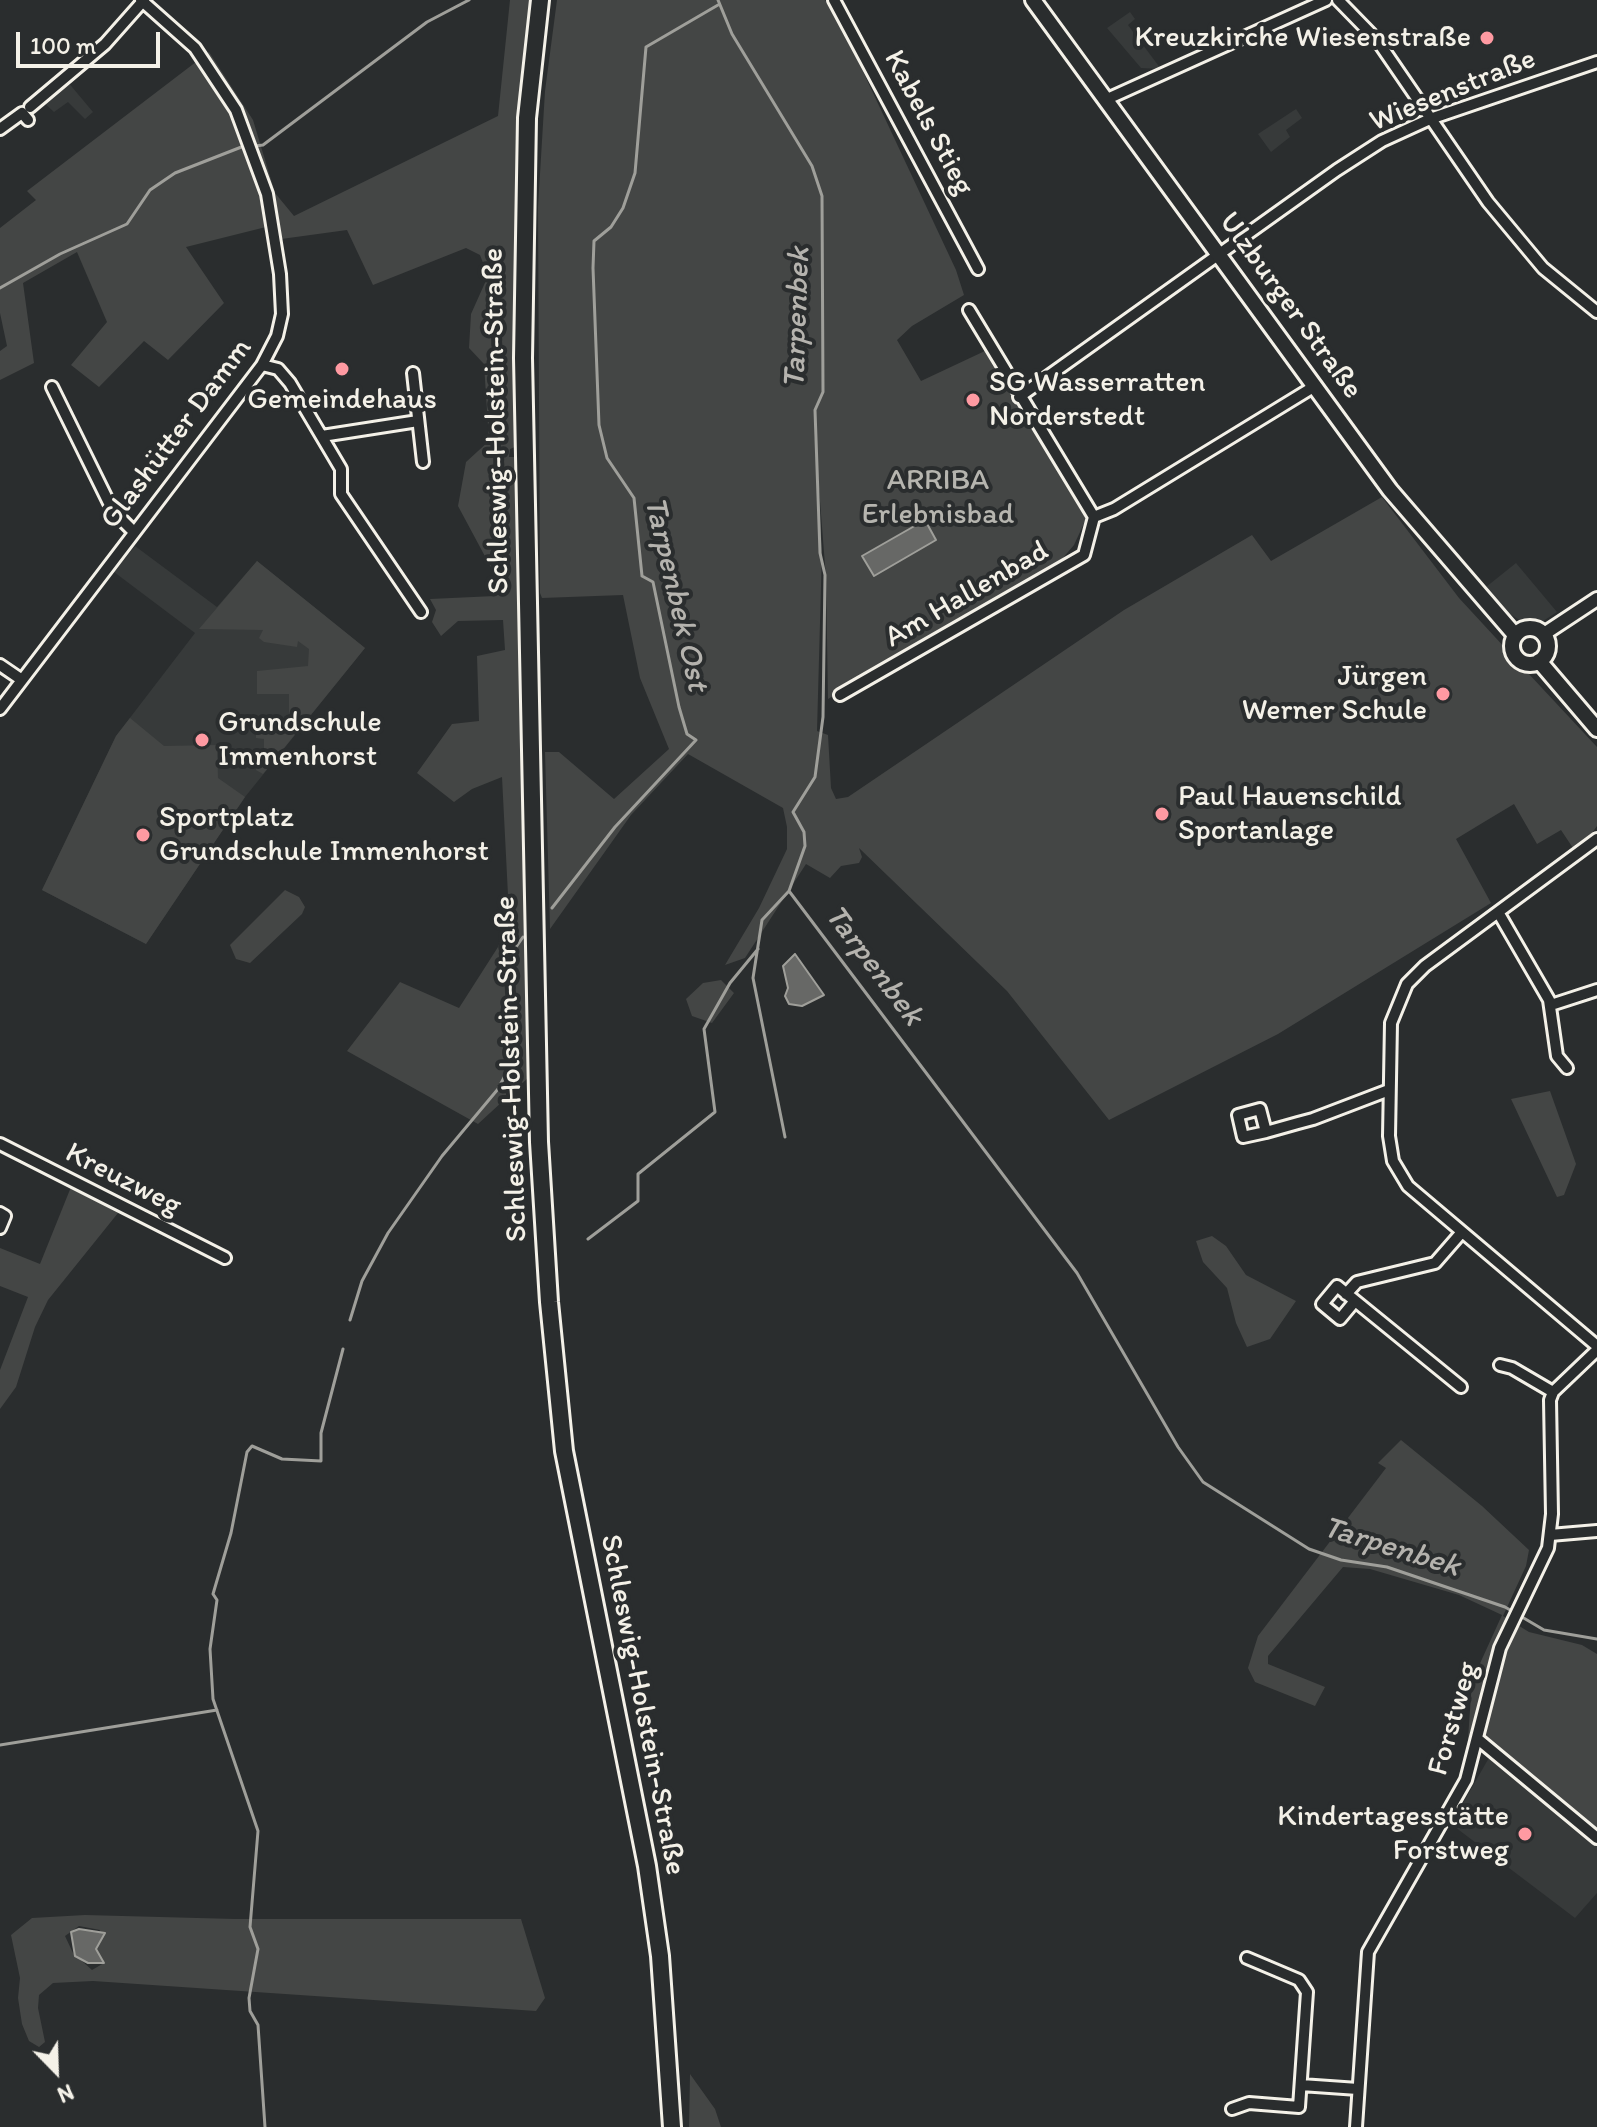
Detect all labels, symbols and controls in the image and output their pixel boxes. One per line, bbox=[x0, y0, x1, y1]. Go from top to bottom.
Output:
scale bar bbox=[20, 16, 164, 66]
place label: Kreuzkirche Wiesenstraße bbox=[1134, 20, 1471, 56]
marker: Kreuzkirche Wiesenstraße bbox=[1478, 29, 1496, 47]
text: 100 m bbox=[30, 31, 96, 60]
street label: Wiesenstraße bbox=[1365, 41, 1541, 141]
street label: Kabels Stieg bbox=[875, 44, 981, 202]
street label: Ulzburger Straße bbox=[1210, 206, 1370, 406]
water label: Tarpenbek bbox=[776, 247, 820, 389]
street label: Schleswig-Holstein-Straße bbox=[476, 248, 518, 594]
street label: Glashütter Damm bbox=[93, 331, 261, 537]
marker: Gemeindehaus bbox=[333, 360, 351, 378]
place label: SG Wasserratten Norderstedt bbox=[989, 365, 1206, 436]
place label: Gemeindehaus bbox=[247, 382, 437, 418]
marker: SG Wasserratten Norderstedt bbox=[964, 391, 982, 409]
park label: ARRIBA Erlebnisbad bbox=[862, 463, 1014, 534]
water label: Tarpenbek Ost bbox=[634, 493, 716, 695]
street label: Am Hallenbad bbox=[879, 534, 1055, 656]
place label: Jürgen Werner Schule bbox=[1242, 659, 1427, 730]
marker: Jürgen Werner Schule bbox=[1434, 685, 1452, 703]
place label: Grundschule Immenhorst bbox=[218, 705, 382, 776]
marker: Grundschule Immenhorst bbox=[193, 731, 211, 749]
place label: Paul Hauenschild Sportanlage bbox=[1178, 779, 1402, 850]
place label: Sportplatz Grundschule Immenhorst bbox=[159, 800, 489, 870]
marker: Paul Hauenschild Sportanlage bbox=[1153, 805, 1171, 823]
marker: Sportplatz Grundschule Immenhorst bbox=[134, 826, 152, 844]
street label: Schleswig-Holstein-Straße bbox=[488, 895, 536, 1243]
water label: Tarpenbek bbox=[815, 898, 931, 1034]
street label: Kreuzweg bbox=[59, 1136, 187, 1224]
water label: Tarpenbek bbox=[1318, 1509, 1464, 1587]
street label: Schleswig-Holstein-Straße bbox=[591, 1532, 693, 1878]
street label: Forstweg bbox=[1421, 1658, 1487, 1780]
place label: Kindertagesstätte Forstweg bbox=[1277, 1799, 1509, 1870]
marker: Kindertagesstätte Forstweg bbox=[1516, 1825, 1534, 1843]
north arrow bbox=[16, 2031, 96, 2111]
text: N bbox=[53, 2078, 78, 2109]

